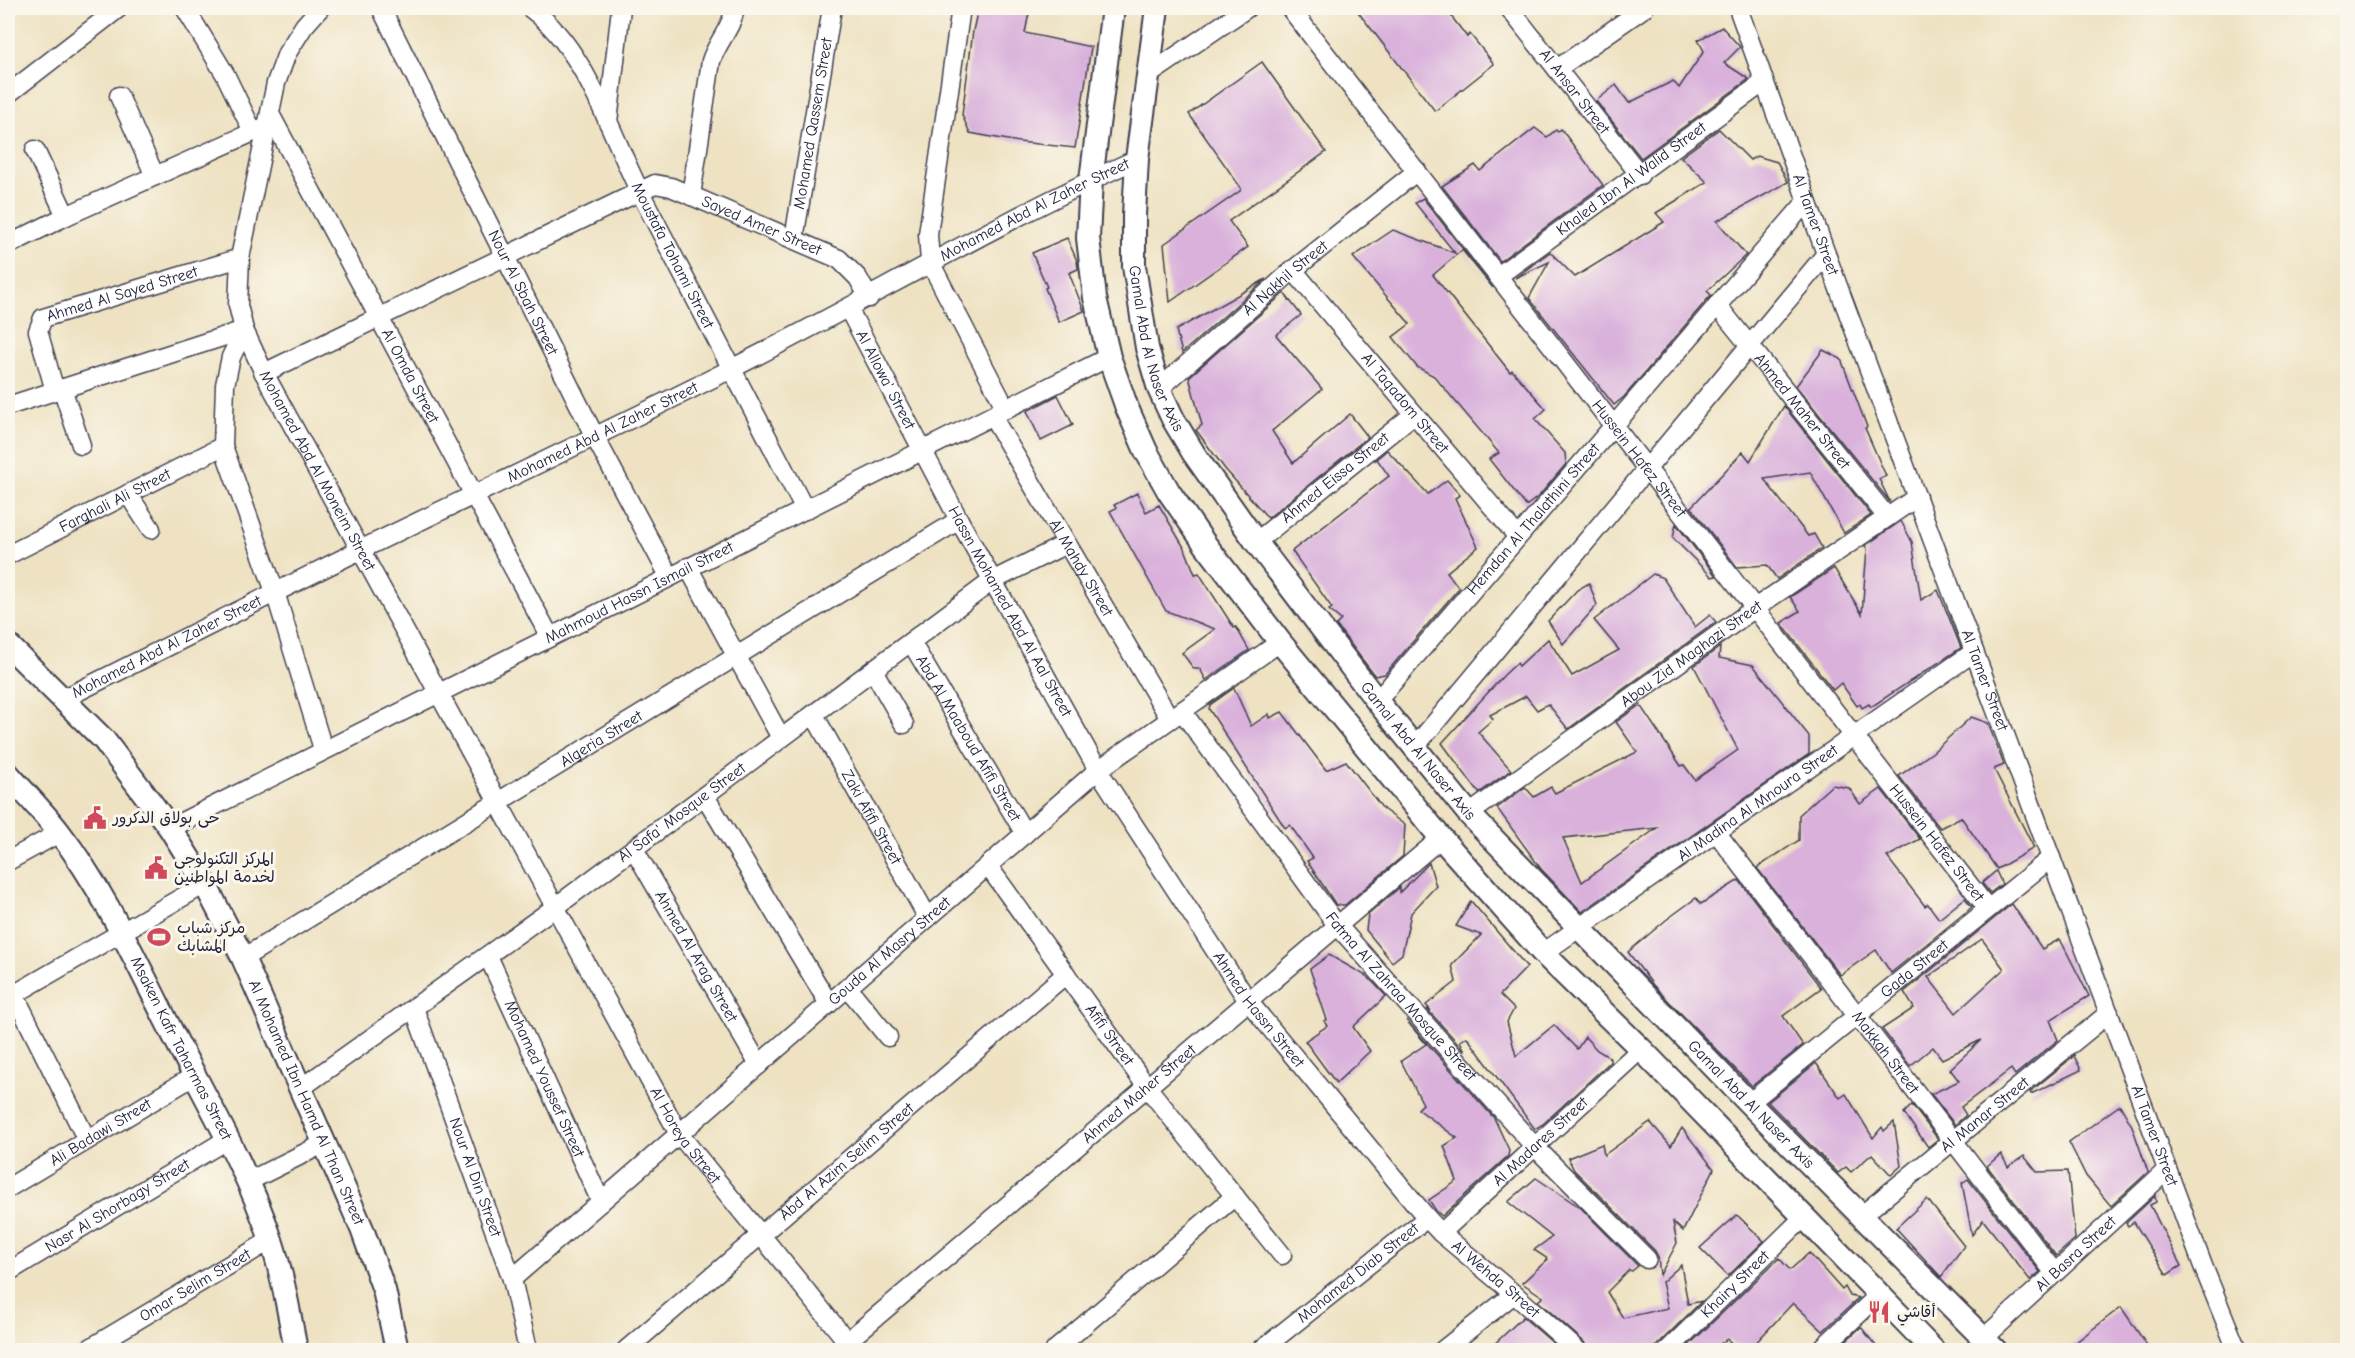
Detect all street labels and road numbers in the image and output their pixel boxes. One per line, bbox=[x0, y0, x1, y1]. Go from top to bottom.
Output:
street label: Mohamed Qassem Street bbox=[790, 36, 836, 211]
street label: Al Ansar Street bbox=[1536, 45, 1614, 138]
street label: Khaled Ibn Al Walid Street bbox=[1553, 118, 1710, 239]
street label: Mohamed Abd Al Zaher Street bbox=[937, 155, 1133, 265]
street label: Al Tamer Street bbox=[1789, 171, 1842, 278]
street label: Moustafa Tohami Street bbox=[628, 180, 718, 332]
street label: Sayed Amer Street bbox=[699, 192, 824, 259]
street label: Nour Al Sbah Street bbox=[484, 227, 562, 358]
street label: Al Nakhil Street bbox=[1239, 237, 1332, 319]
street label: Ahmed Al Sayed Street bbox=[44, 262, 200, 325]
street label: Gamal Abd Al Naser Axis bbox=[1125, 264, 1188, 435]
street label: Al Omda Street bbox=[378, 326, 443, 426]
street label: Al Allowa' Street bbox=[852, 327, 919, 433]
street label: Al Taqadom Street bbox=[1358, 349, 1453, 457]
street label: Ahmed Maher Street bbox=[1750, 350, 1854, 473]
street label: Mohamed Abd Al Moneim Street bbox=[256, 368, 379, 574]
street label: Mohamed Abd Al Zaher Street bbox=[505, 378, 701, 486]
street label: Hussein Hafez Street bbox=[1588, 396, 1690, 521]
street label: Ahmed Eissa Street bbox=[1278, 429, 1393, 527]
street label: Hemdan Al Thalathini Street bbox=[1463, 439, 1604, 598]
street label: Farghali Ali Street bbox=[56, 465, 174, 536]
street label: Hassn Mohamed Abd Al Aal Street bbox=[944, 503, 1076, 720]
street label: Al Mahdy Street bbox=[1046, 516, 1117, 620]
street label: Mahmoud Hassn Ismail Street bbox=[542, 538, 737, 647]
street label: Mohamed Abd Al Zaher Street bbox=[69, 591, 265, 702]
street label: Abou Zid Maghazi Street bbox=[1617, 597, 1766, 711]
street label: Al Tamer Street bbox=[1958, 627, 2012, 734]
street label: Abd Al Maaboud Afifi Street bbox=[912, 652, 1025, 825]
street label: Gamal Abd Al Naser Axis bbox=[1357, 678, 1479, 824]
street label: Algeria Street bbox=[557, 707, 646, 771]
street label: Al Madina Al Mnoura Street bbox=[1674, 741, 1842, 865]
street label: Al Safa' Mosque Street bbox=[614, 759, 749, 866]
street label: Zaki Afifi Street bbox=[838, 767, 905, 868]
street label: Hussein Hafez Street bbox=[1886, 781, 1988, 905]
street label: Ahmed Al Arag Street bbox=[651, 887, 741, 1026]
street label: Gouda Al Masry Street bbox=[825, 893, 954, 1009]
street label: Fatma Al Zahraa Mosque Street bbox=[1322, 909, 1481, 1084]
street label: Gada Street bbox=[1877, 936, 1952, 1002]
street label: Ahmed Hassn Street bbox=[1209, 948, 1308, 1071]
street label: Msaken Kafr Taharmas Street bbox=[127, 954, 236, 1143]
street label: Al Mohamed Ibn Hamd Al Than Street bbox=[245, 977, 368, 1228]
street label: Mohamed Youssef Street bbox=[501, 998, 588, 1160]
street label: Afifi Street bbox=[1081, 1001, 1138, 1069]
street label: Makkah Street bbox=[1848, 1008, 1923, 1098]
street label: Gamal Abd Al Naser Axis bbox=[1684, 1037, 1818, 1172]
street label: Ahmed Maher Street bbox=[1079, 1041, 1200, 1147]
street label: Al Manar Street bbox=[1937, 1073, 2033, 1156]
street label: Al Tamer Street bbox=[2127, 1083, 2182, 1189]
street label: Al Horeya Street bbox=[646, 1084, 725, 1187]
street label: Al Madares Street bbox=[1489, 1093, 1592, 1190]
street label: Ali Badawi Street bbox=[46, 1095, 155, 1170]
street label: Abd Al Azim Selim Street bbox=[776, 1099, 918, 1224]
street label: Nour Al Din Street bbox=[445, 1115, 505, 1240]
street label: Nasr Al Shorbagy Street bbox=[42, 1155, 193, 1256]
street label: Al Basra Street bbox=[2032, 1212, 2120, 1295]
street label: Mohamed Diab Street bbox=[1294, 1219, 1423, 1327]
street label: Al Wehda Street bbox=[1448, 1237, 1544, 1322]
street label: Omar Selim Street bbox=[136, 1245, 254, 1325]
street label: Khairy Street bbox=[1697, 1247, 1773, 1322]

